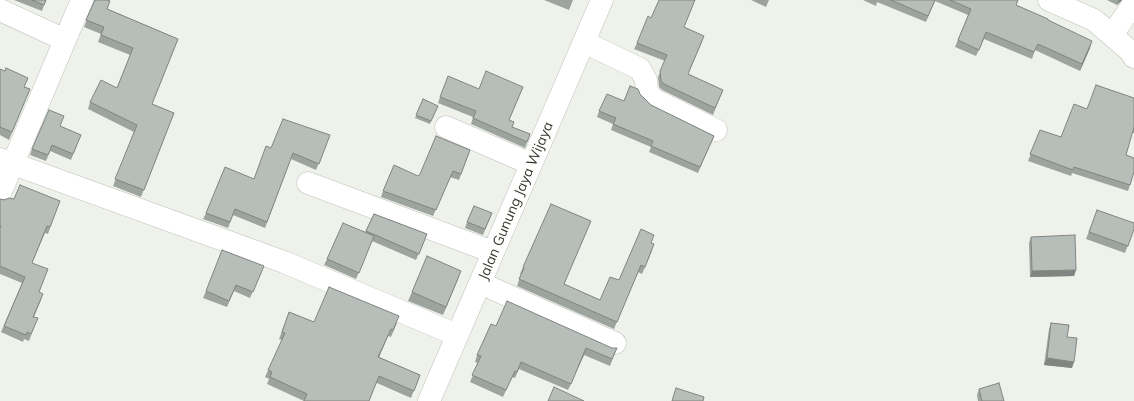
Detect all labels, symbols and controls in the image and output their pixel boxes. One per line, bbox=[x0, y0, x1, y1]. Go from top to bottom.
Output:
street label: Jalan Gunung Jaya Wijaya bbox=[475, 119, 557, 283]

